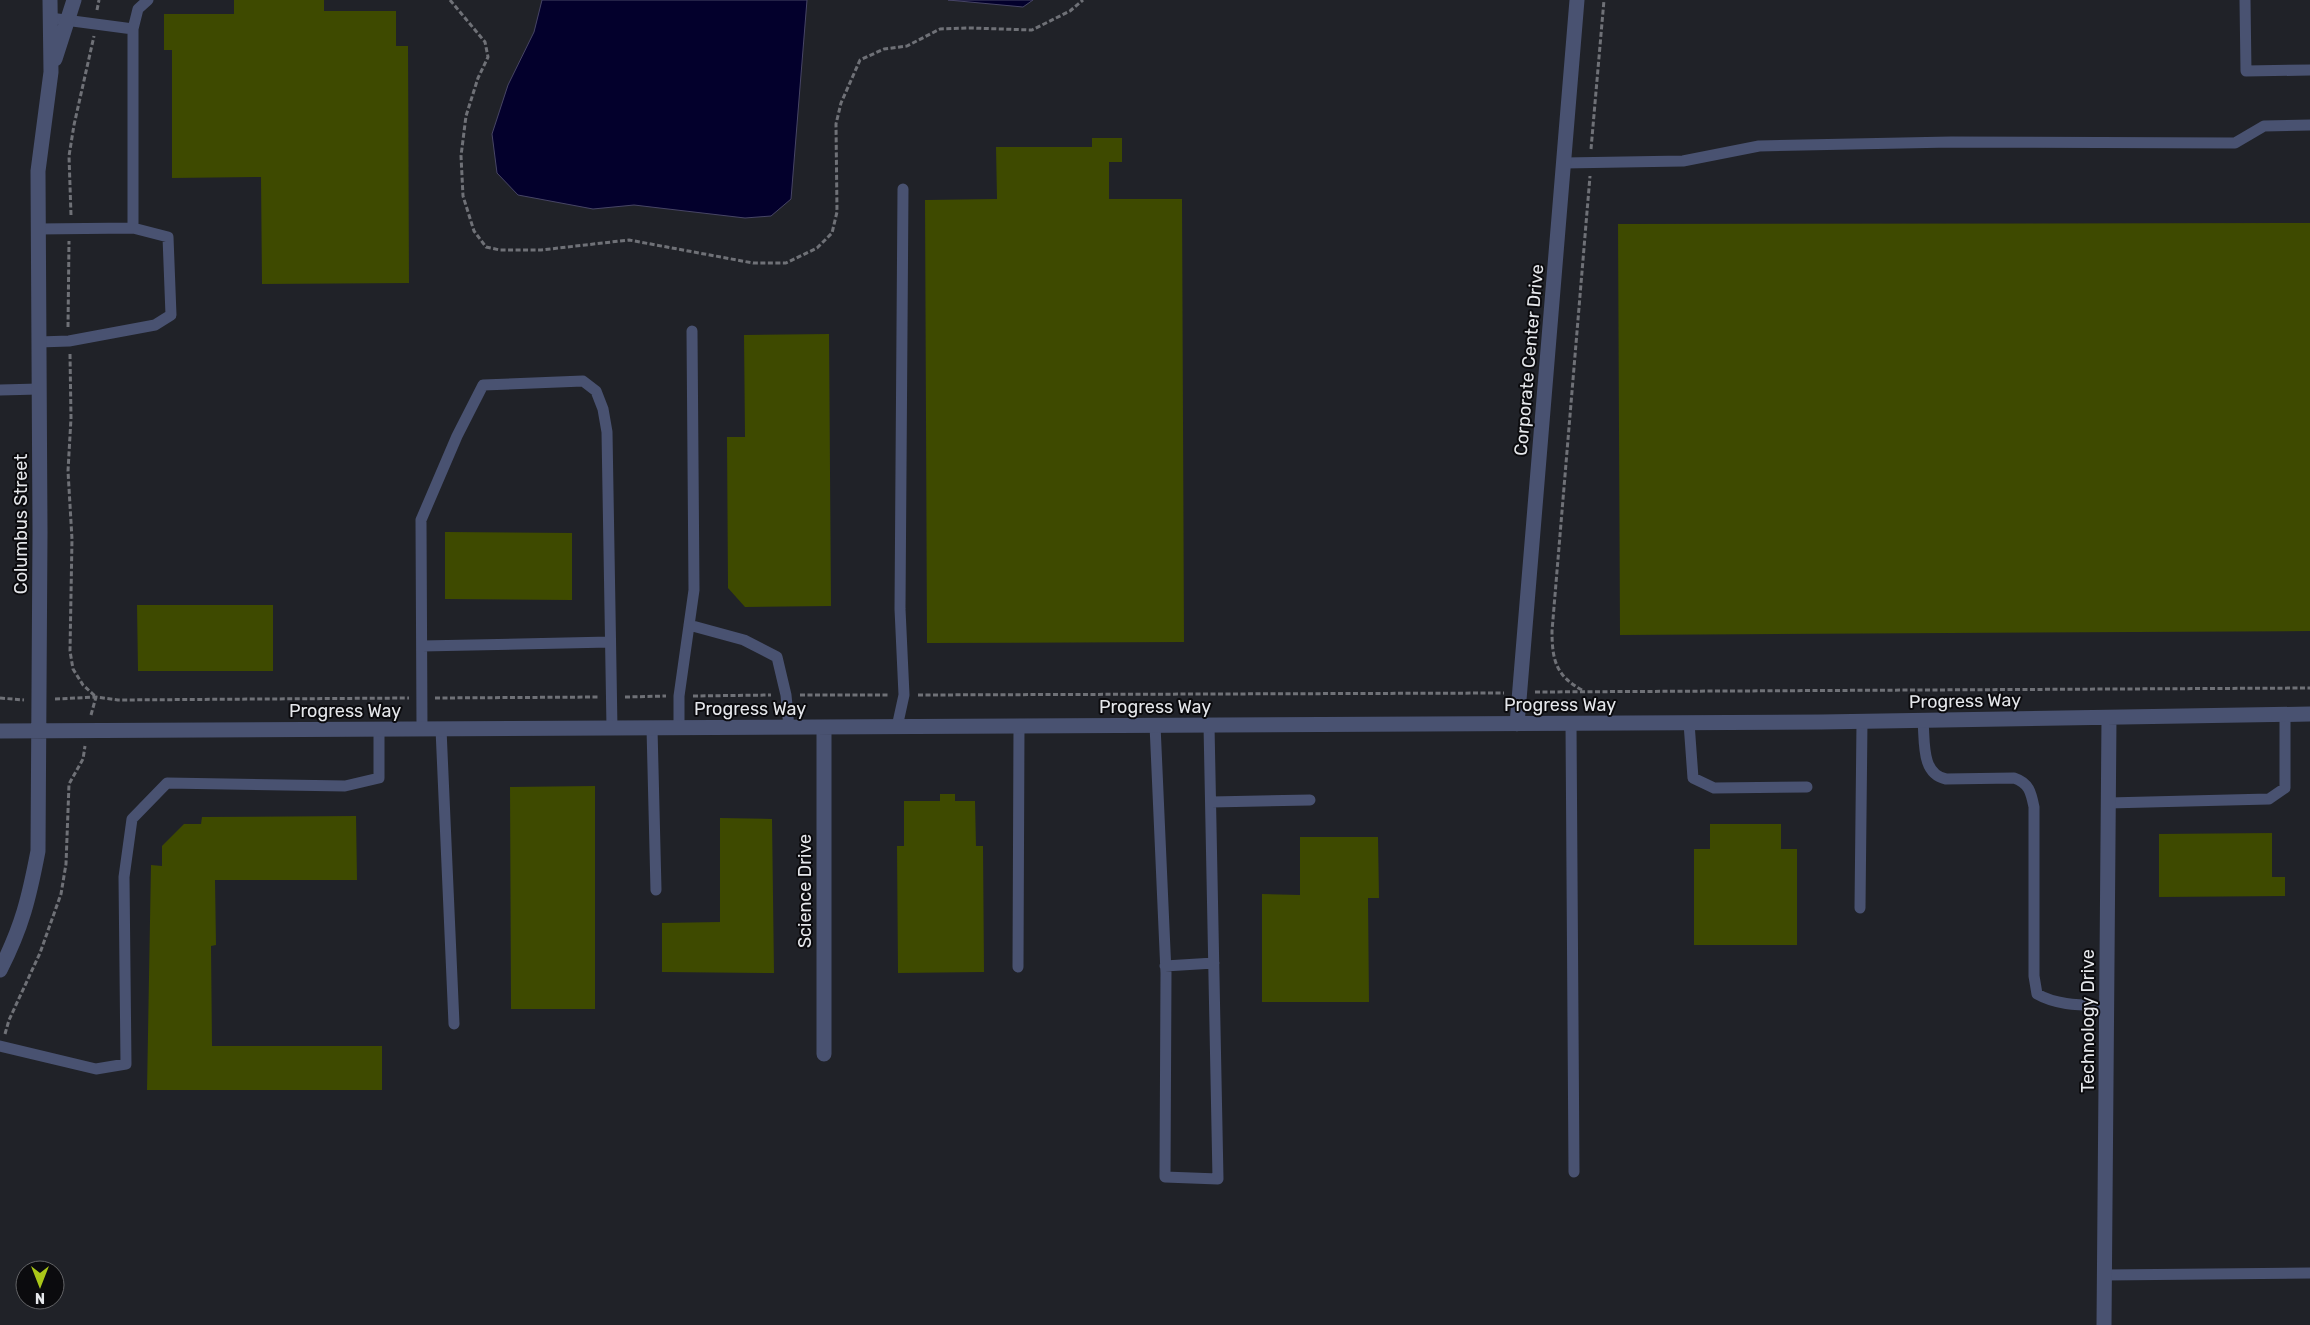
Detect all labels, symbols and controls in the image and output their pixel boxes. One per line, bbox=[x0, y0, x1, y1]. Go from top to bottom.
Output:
street label: Corporate Center Drive bbox=[1510, 263, 1548, 457]
street label: Columbus Street bbox=[10, 454, 32, 594]
street label: Progress Way bbox=[1909, 689, 2021, 713]
street label: Progress Way bbox=[1504, 694, 1616, 716]
street label: Progress Way bbox=[1099, 696, 1211, 718]
street label: Progress Way bbox=[694, 698, 806, 720]
street label: Progress Way bbox=[289, 700, 401, 722]
street label: Science Drive bbox=[794, 834, 816, 948]
street label: Technology Drive bbox=[2077, 949, 2099, 1093]
north arrow bbox=[15, 1260, 65, 1310]
text: N bbox=[35, 1289, 45, 1306]

